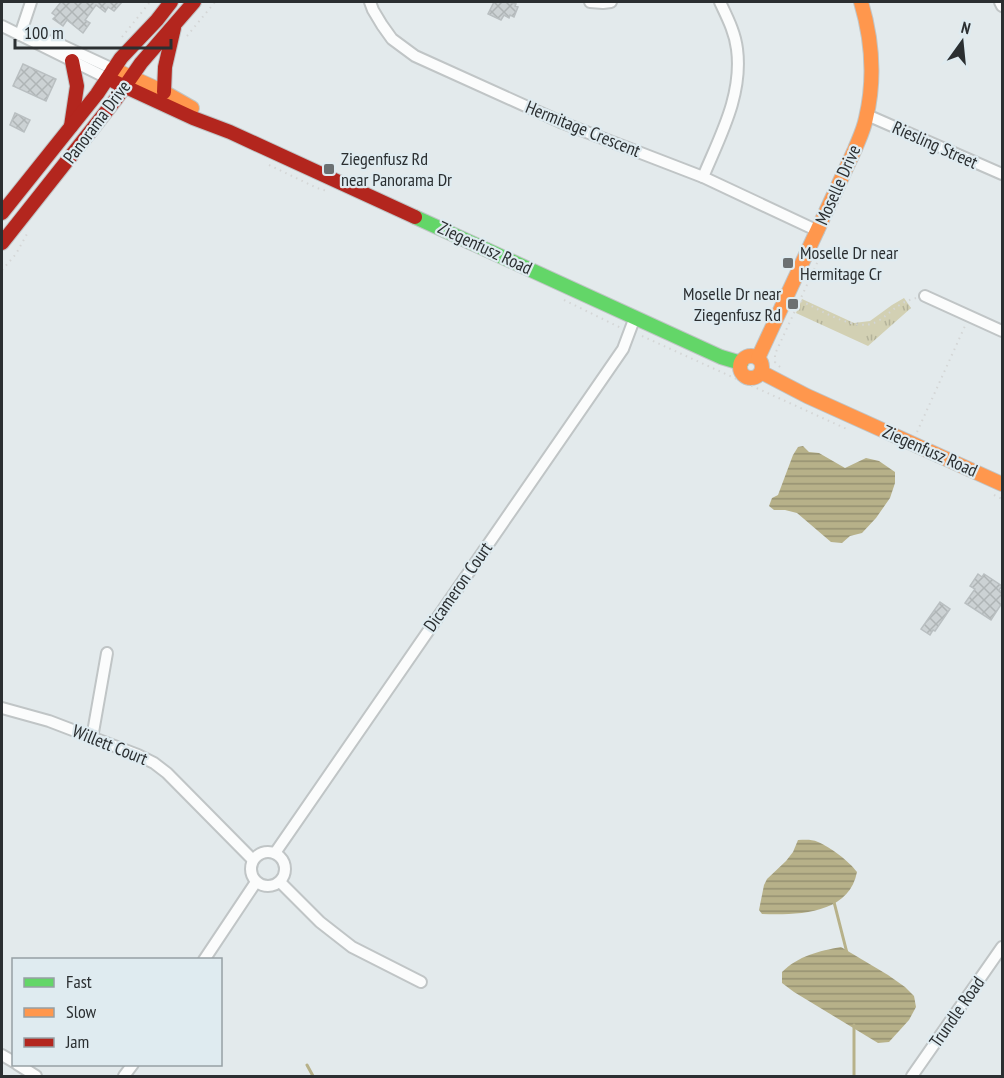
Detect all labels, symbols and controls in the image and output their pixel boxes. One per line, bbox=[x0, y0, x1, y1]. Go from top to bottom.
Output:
scale bar bbox=[15, 12, 171, 50]
north arrow bbox=[932, 12, 992, 72]
text: N bbox=[959, 17, 973, 38]
text: 100 m bbox=[24, 21, 64, 44]
street label: Panorama Drive bbox=[58, 76, 135, 168]
street label: Hermitage Crescent bbox=[522, 95, 644, 162]
street label: Riesling Street bbox=[889, 116, 981, 174]
street label: Moselle Drive bbox=[810, 141, 865, 228]
place label: Ziegenfusz Rd near Panorama Dr bbox=[341, 147, 452, 191]
marker: Ziegenfusz Rd near Panorama Dr bbox=[322, 162, 336, 176]
street label: Ziegenfusz Road bbox=[434, 216, 536, 279]
place label: Moselle Dr near Hermitage Cr bbox=[800, 241, 898, 285]
marker: Moselle Dr near Hermitage Cr bbox=[781, 256, 795, 270]
place label: Moselle Dr near Ziegenfusz Rd bbox=[683, 282, 781, 326]
marker: Moselle Dr near Ziegenfusz Rd bbox=[786, 297, 800, 311]
street label: Ziegenfusz Road bbox=[879, 419, 981, 482]
street label: Dicameron Court bbox=[418, 537, 497, 636]
street label: Willett Court bbox=[69, 719, 151, 770]
legend bbox=[12, 958, 222, 1066]
text: Fast bbox=[66, 970, 92, 993]
street label: Trundle Road bbox=[924, 972, 989, 1052]
text: Slow bbox=[66, 1000, 97, 1023]
text: Jam bbox=[65, 1030, 89, 1053]

